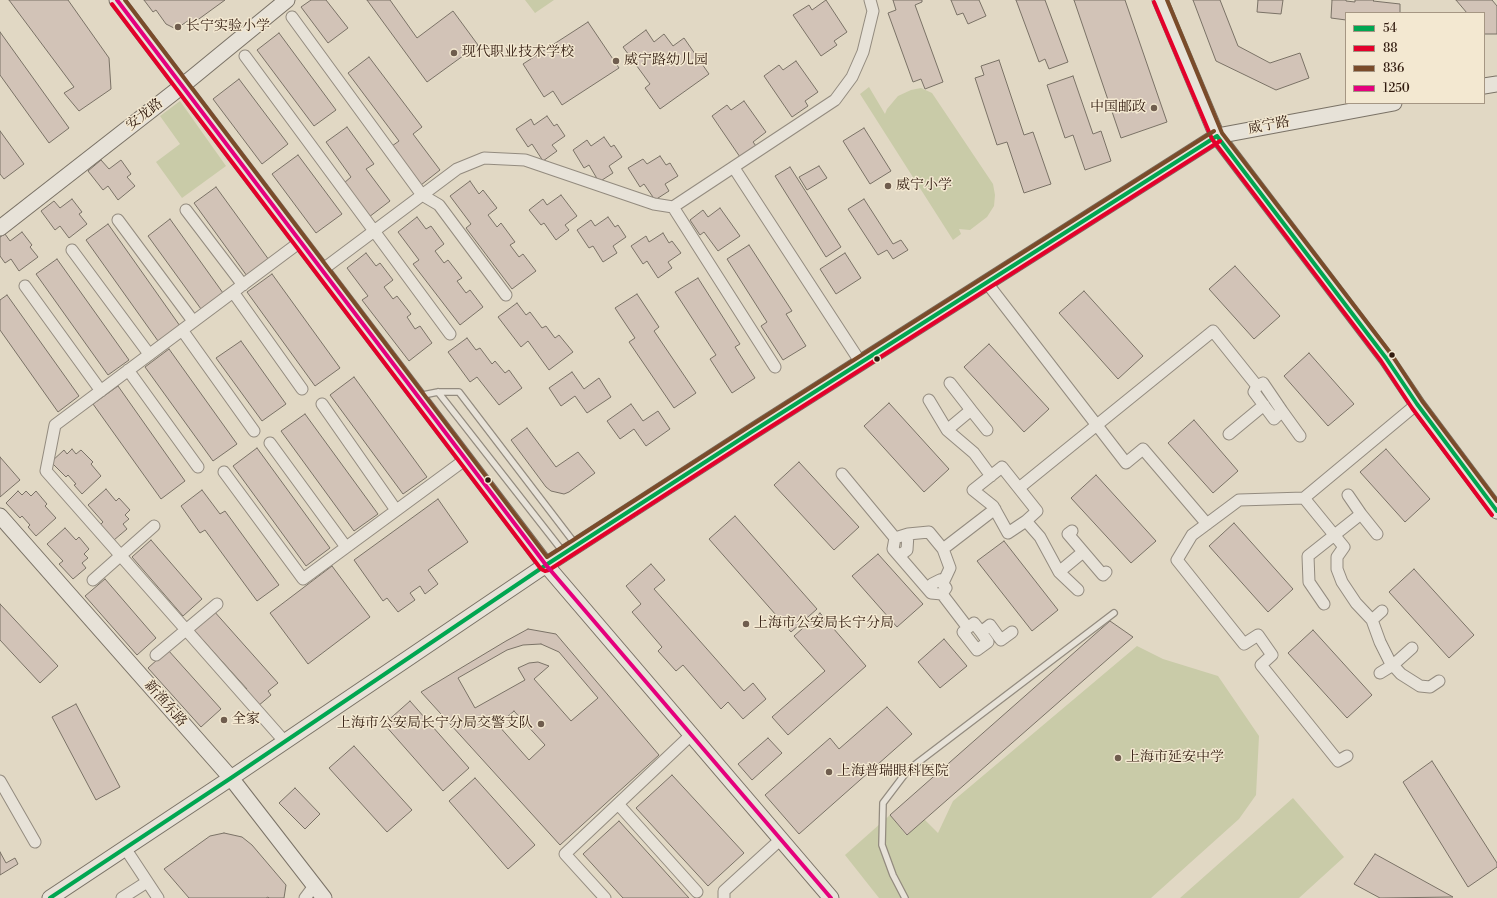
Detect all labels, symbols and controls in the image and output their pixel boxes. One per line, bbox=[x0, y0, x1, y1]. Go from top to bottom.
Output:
legend bbox=[1345, 12, 1485, 104]
place label: 长宁实验小学 bbox=[186, 19, 270, 35]
text: 54 bbox=[1383, 21, 1397, 36]
marker: 长宁实验小学 bbox=[173, 22, 183, 32]
text: 88 bbox=[1383, 41, 1398, 56]
place label: 现代职业技术学校 bbox=[462, 45, 574, 61]
marker: 现代职业技术学校 bbox=[449, 48, 459, 58]
place label: 威宁路幼儿园 bbox=[624, 53, 708, 69]
marker: 威宁路幼儿园 bbox=[611, 56, 621, 66]
text: 836 bbox=[1383, 61, 1404, 76]
text: 1250 bbox=[1383, 81, 1410, 96]
street label: 安龙路 bbox=[123, 95, 167, 135]
place label: 中国邮政 bbox=[1090, 100, 1146, 116]
marker: 中国邮政 bbox=[1149, 103, 1159, 113]
street label: 威宁路 bbox=[1247, 114, 1291, 138]
place label: 威宁小学 bbox=[896, 178, 952, 194]
marker: 威宁小学 bbox=[883, 181, 893, 191]
unlabelled marker bbox=[1387, 350, 1397, 360]
unlabelled marker bbox=[872, 354, 882, 364]
unlabelled marker bbox=[483, 475, 493, 485]
place label: 上海市公安局长宁分局 bbox=[754, 616, 894, 632]
marker: 上海市公安局长宁分局 bbox=[741, 619, 751, 629]
street label: 新渔东路 bbox=[140, 677, 190, 731]
place label: 全家 bbox=[232, 712, 260, 728]
marker: 全家 bbox=[219, 715, 229, 725]
place label: 上海市公安局长宁分局交警支队 bbox=[337, 716, 533, 732]
marker: 上海市公安局长宁分局交警支队 bbox=[536, 719, 546, 729]
place label: 上海市延安中学 bbox=[1126, 750, 1224, 766]
marker: 上海市延安中学 bbox=[1113, 753, 1123, 763]
place label: 上海普瑞眼科医院 bbox=[837, 764, 949, 780]
marker: 上海普瑞眼科医院 bbox=[824, 767, 834, 777]

